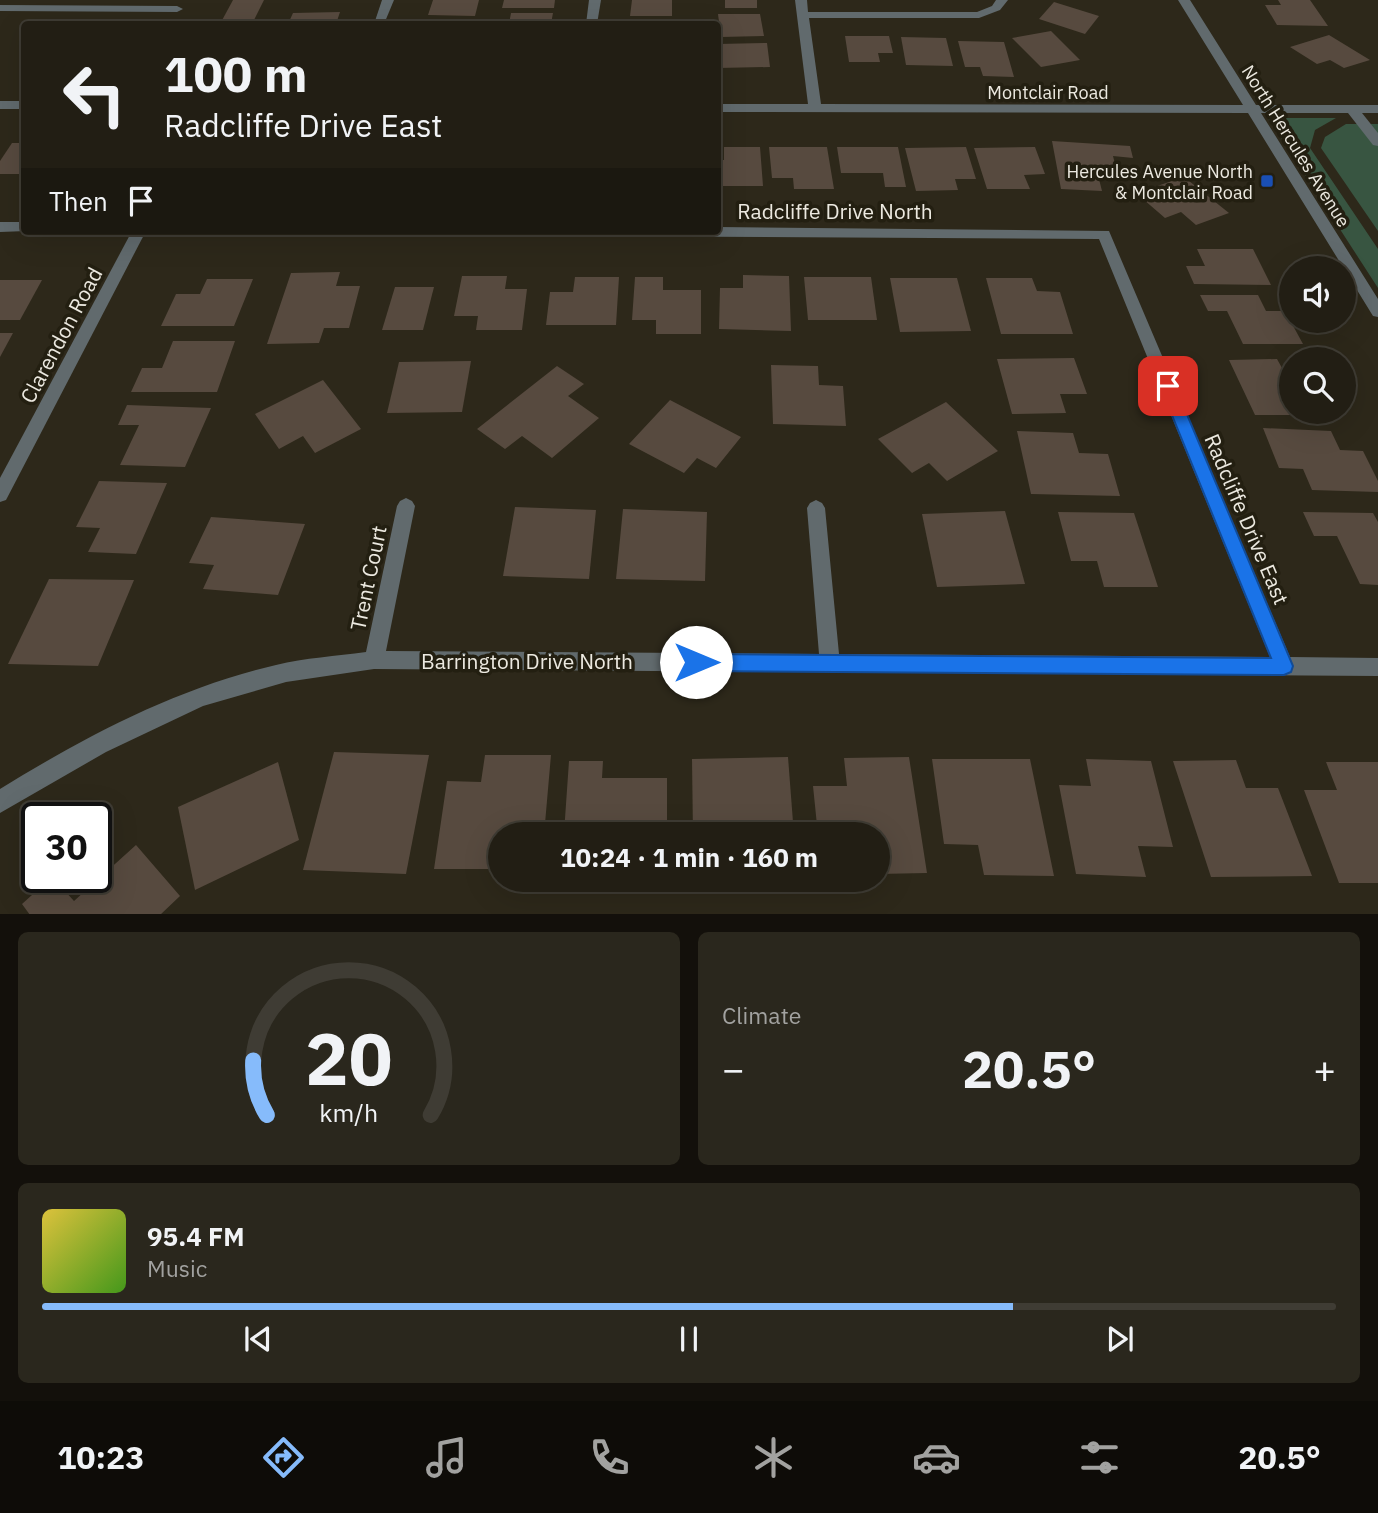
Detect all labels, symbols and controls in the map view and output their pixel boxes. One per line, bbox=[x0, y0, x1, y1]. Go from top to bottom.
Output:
text: 100 m bbox=[164, 42, 308, 105]
icon: left bbox=[49, 49, 140, 140]
street label: North Hercules Avenue bbox=[1237, 61, 1355, 231]
street label: Montclair Road bbox=[987, 81, 1109, 104]
text: Radcliffe Drive East bbox=[164, 104, 443, 146]
place label: Hercules Avenue North & Montclair Road bbox=[1066, 160, 1253, 204]
marker: Hercules Avenue North & Montclair Road bbox=[1259, 173, 1275, 189]
icon: arrive bbox=[122, 182, 160, 220]
text: Then bbox=[49, 184, 108, 218]
street label: Radcliffe Drive North bbox=[737, 197, 933, 225]
map controls bbox=[1279, 256, 1356, 424]
button: sound bbox=[1279, 256, 1356, 333]
street label: Clarendon Road bbox=[13, 262, 109, 408]
button: search bbox=[1279, 347, 1356, 424]
pin bbox=[1138, 356, 1198, 416]
icon: arrive bbox=[1149, 367, 1187, 405]
street label: Radcliffe Drive East bbox=[1198, 429, 1296, 609]
street label: Trent Court bbox=[343, 523, 393, 633]
position arrow bbox=[659, 625, 733, 699]
street label: Barrington Drive North bbox=[421, 647, 633, 675]
speed limit sign: 30 bbox=[21, 802, 112, 893]
text: 10:24 · 1 min · 160 m bbox=[560, 840, 818, 874]
text: Climate bbox=[722, 1000, 801, 1030]
text: 20 bbox=[305, 1010, 393, 1105]
text: 20.5° bbox=[962, 1035, 1096, 1102]
text: − bbox=[722, 1044, 745, 1093]
text: + bbox=[1313, 1044, 1336, 1093]
text: km/h bbox=[320, 1095, 378, 1128]
text: 95.4 FM bbox=[147, 1219, 245, 1253]
text: Music bbox=[147, 1253, 207, 1283]
icon: previous bbox=[239, 1320, 277, 1358]
icon: pause bbox=[670, 1320, 708, 1358]
icon: next bbox=[1101, 1320, 1139, 1358]
icon: directions bbox=[259, 1433, 308, 1482]
icon: music bbox=[422, 1433, 471, 1482]
icon: phone bbox=[585, 1433, 634, 1482]
icon: climate bbox=[749, 1433, 798, 1482]
icon: car bbox=[912, 1433, 961, 1482]
icon: filters bbox=[1075, 1433, 1124, 1482]
text: 10:23 bbox=[57, 1436, 145, 1478]
text: 20.5° bbox=[1238, 1436, 1321, 1478]

